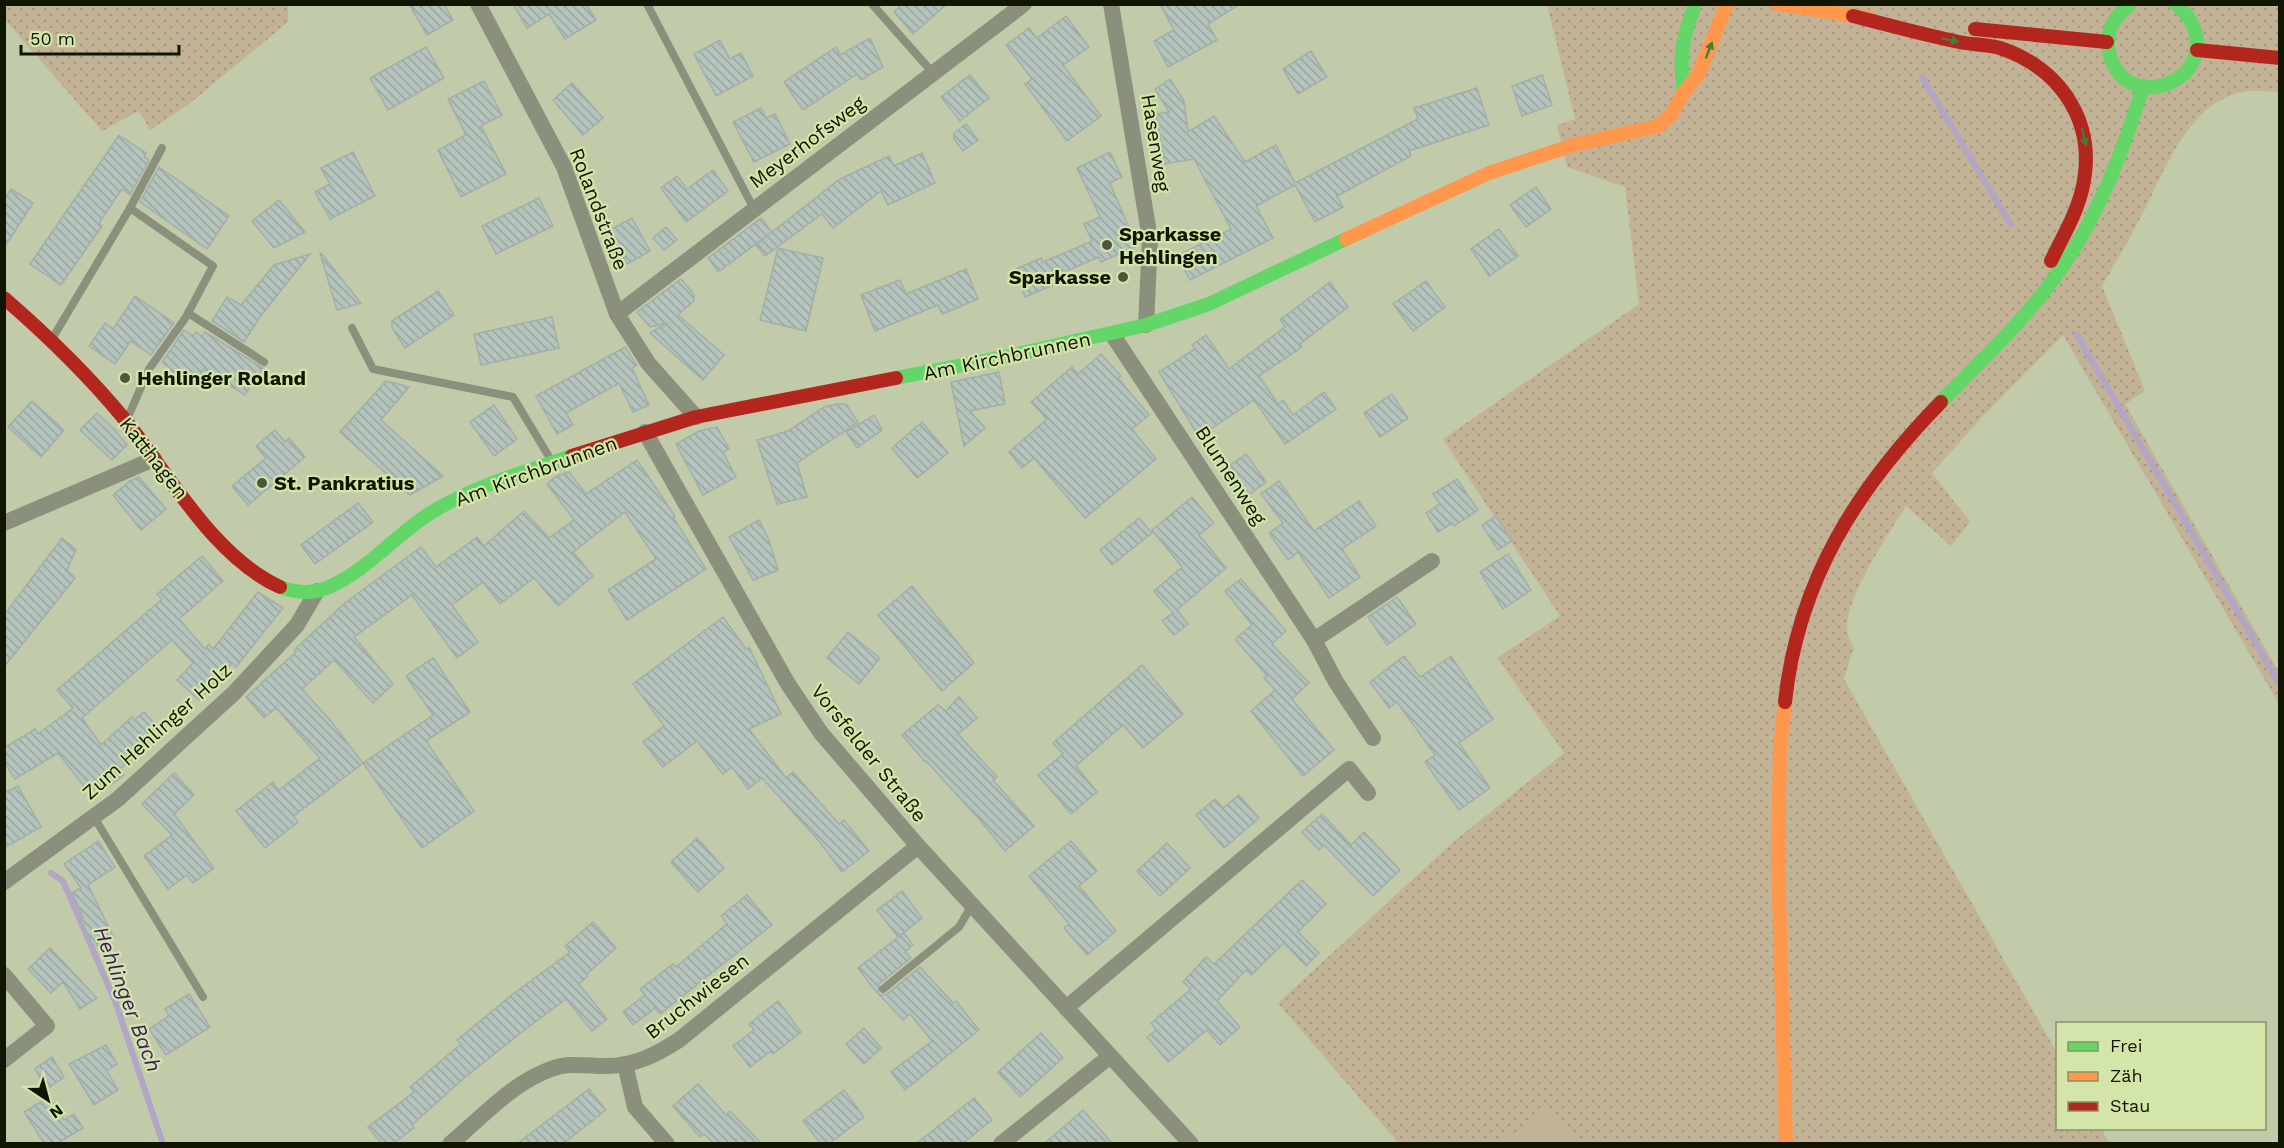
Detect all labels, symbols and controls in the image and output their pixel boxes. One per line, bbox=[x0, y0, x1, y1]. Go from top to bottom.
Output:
scale bar bbox=[21, 18, 178, 56]
text: 50 m bbox=[30, 28, 75, 49]
one-way arrow bbox=[1941, 36, 1960, 45]
one-way arrow bbox=[1705, 41, 1714, 59]
street label: Meyerhofsweg bbox=[744, 91, 870, 193]
street label: Hasenweg bbox=[1136, 92, 1176, 194]
one-way arrow bbox=[2080, 128, 2089, 147]
street label: Rolandstraße bbox=[565, 144, 633, 274]
place label: Sparkasse Hehlingen bbox=[1119, 222, 1221, 269]
marker: Sparkasse Hehlingen bbox=[1100, 238, 1114, 252]
place label: Sparkasse bbox=[1009, 265, 1111, 289]
marker: Sparkasse bbox=[1116, 270, 1130, 284]
street label: Am Kirchbrunnen bbox=[921, 327, 1093, 385]
place label: Hehlinger Roland bbox=[137, 366, 306, 390]
marker: Hehlinger Roland bbox=[118, 371, 132, 385]
street label: Katthagen bbox=[115, 412, 193, 504]
street label: Blumenweg bbox=[1190, 421, 1272, 529]
street label: Am Kirchbrunnen bbox=[452, 431, 620, 511]
place label: St. Pankratius bbox=[274, 471, 415, 495]
marker: St. Pankratius bbox=[255, 476, 269, 490]
street label: Zum Hehlinger Holz bbox=[77, 658, 237, 804]
street label: Vorsfelder Straße bbox=[806, 679, 932, 827]
water label: Hehlinger Bach bbox=[89, 923, 167, 1075]
street label: Bruchwiesen bbox=[640, 948, 754, 1044]
legend bbox=[2056, 1022, 2266, 1130]
text: Frei bbox=[2110, 1035, 2142, 1056]
text: Zäh bbox=[2110, 1065, 2143, 1086]
north arrow bbox=[18, 1070, 78, 1130]
text: Stau bbox=[2110, 1095, 2150, 1116]
text: N bbox=[46, 1101, 67, 1123]

